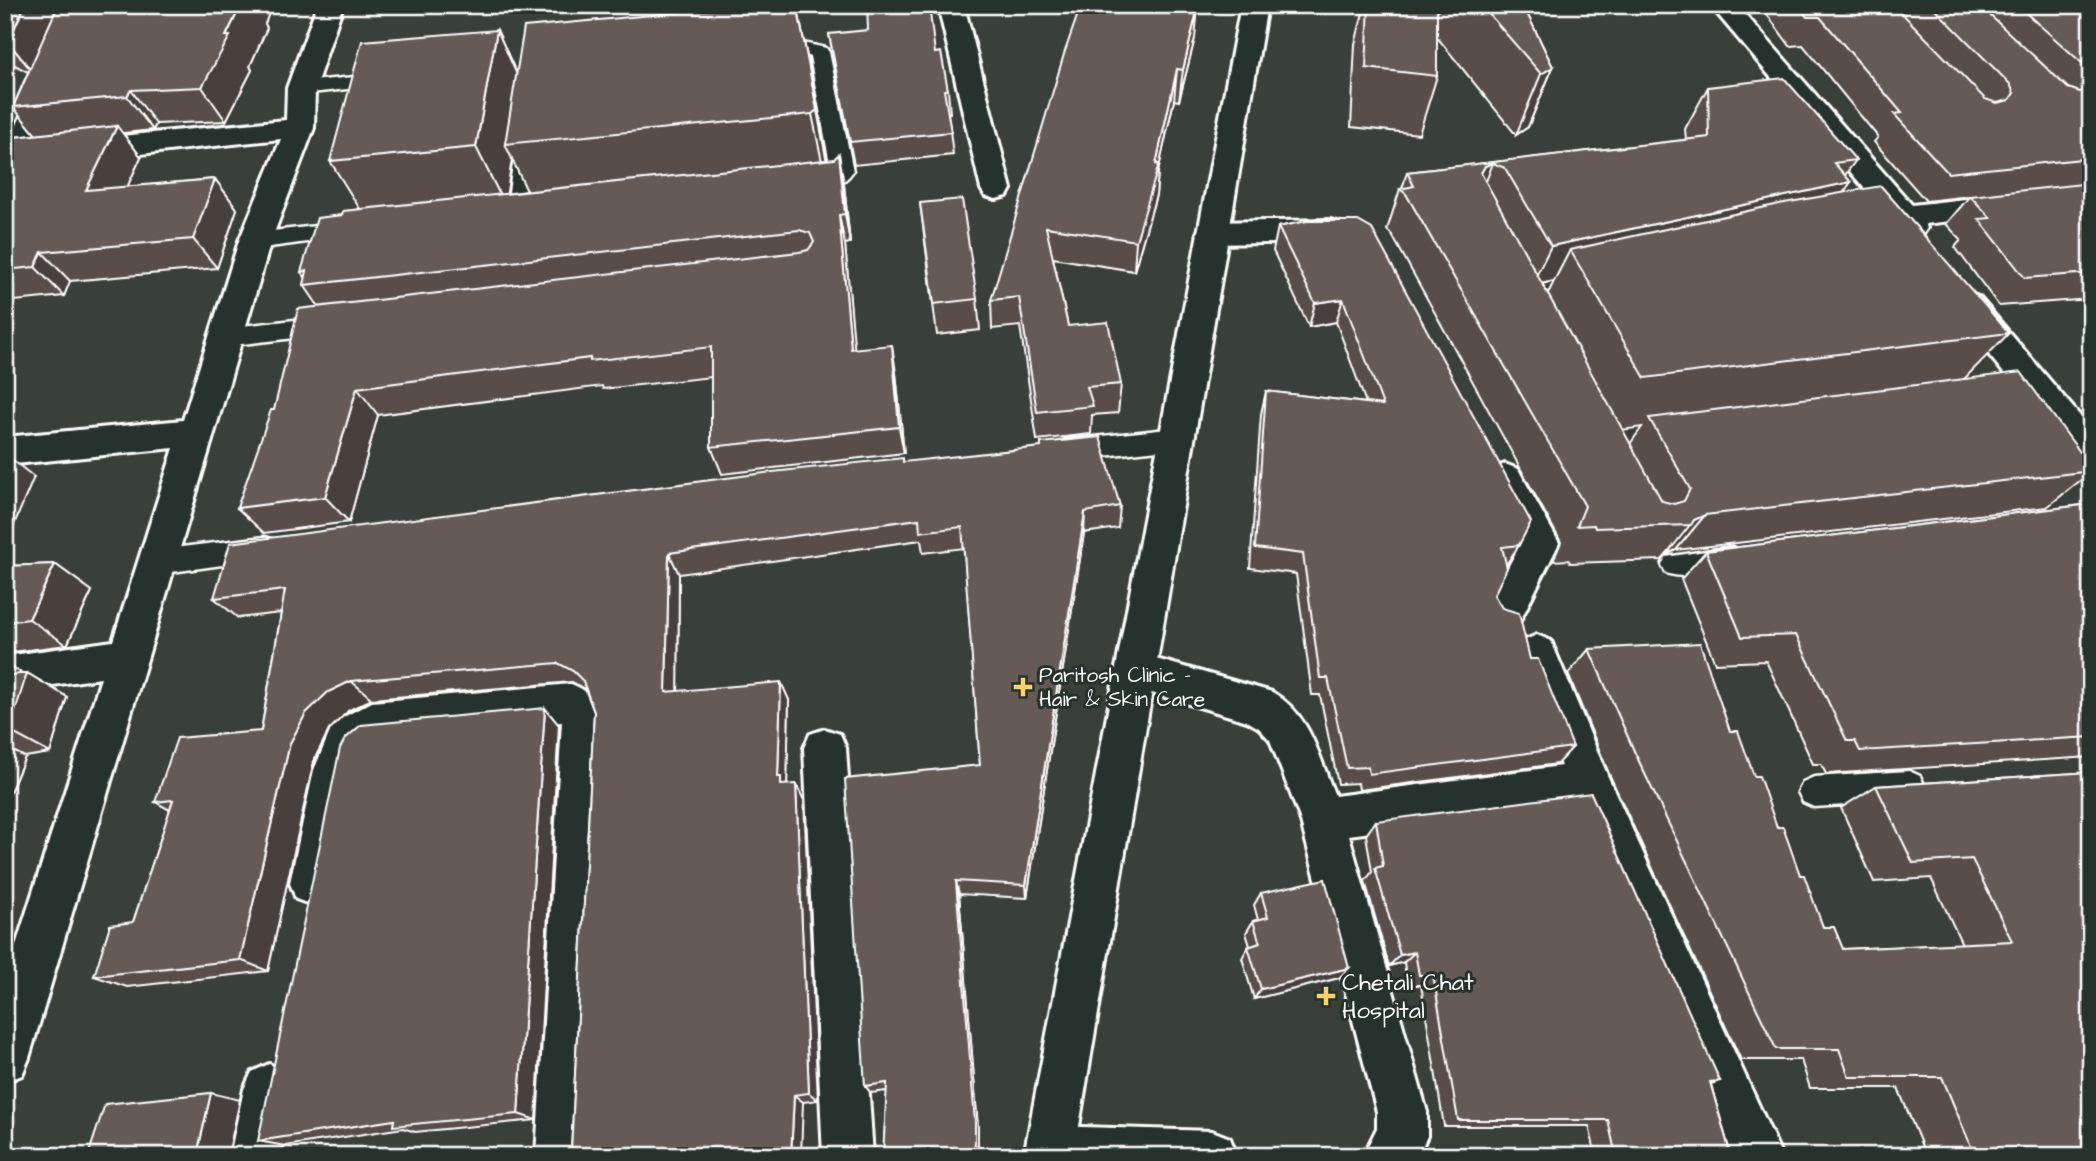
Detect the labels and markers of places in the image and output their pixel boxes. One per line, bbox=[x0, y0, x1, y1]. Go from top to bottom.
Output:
place label: Paritosh Clinic - Hair & Skin Care bbox=[1039, 661, 1205, 714]
marker: Paritosh Clinic - Hair & Skin Care bbox=[1013, 677, 1033, 697]
place label: Chetali Chat Hospital bbox=[1342, 966, 1474, 1028]
marker: Chetali Chat Hospital bbox=[1316, 986, 1336, 1006]

